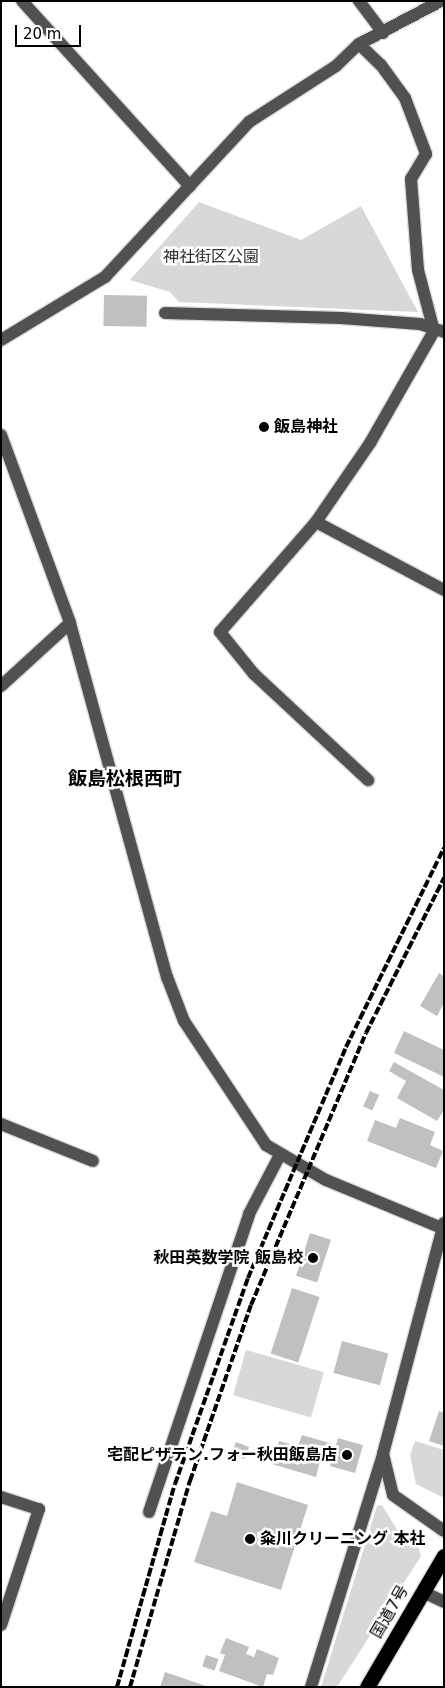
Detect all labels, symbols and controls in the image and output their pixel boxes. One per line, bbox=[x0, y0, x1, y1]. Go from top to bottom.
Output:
scale bar bbox=[18, 15, 84, 47]
text: 20 m bbox=[23, 25, 61, 43]
park label: 神社街区公園 bbox=[163, 247, 259, 267]
place label: 飯島神社 bbox=[274, 417, 338, 437]
marker: 飯島神社 bbox=[258, 421, 270, 433]
district label: 飯島松根西町 bbox=[68, 768, 182, 790]
place label: 秋田英数学院 飯島校 bbox=[153, 1248, 303, 1268]
marker: 秋田英数学院 飯島校 bbox=[307, 1252, 319, 1264]
place label: 宅配ピザテン.フォー秋田飯島店 bbox=[107, 1445, 337, 1465]
marker: 宅配ピザテン.フォー秋田飯島店 bbox=[341, 1449, 353, 1461]
place label: 粂川クリーニング 本社 bbox=[260, 1529, 426, 1549]
marker: 粂川クリーニング 本社 bbox=[244, 1533, 256, 1545]
street label: 国道7号 bbox=[367, 1582, 413, 1642]

